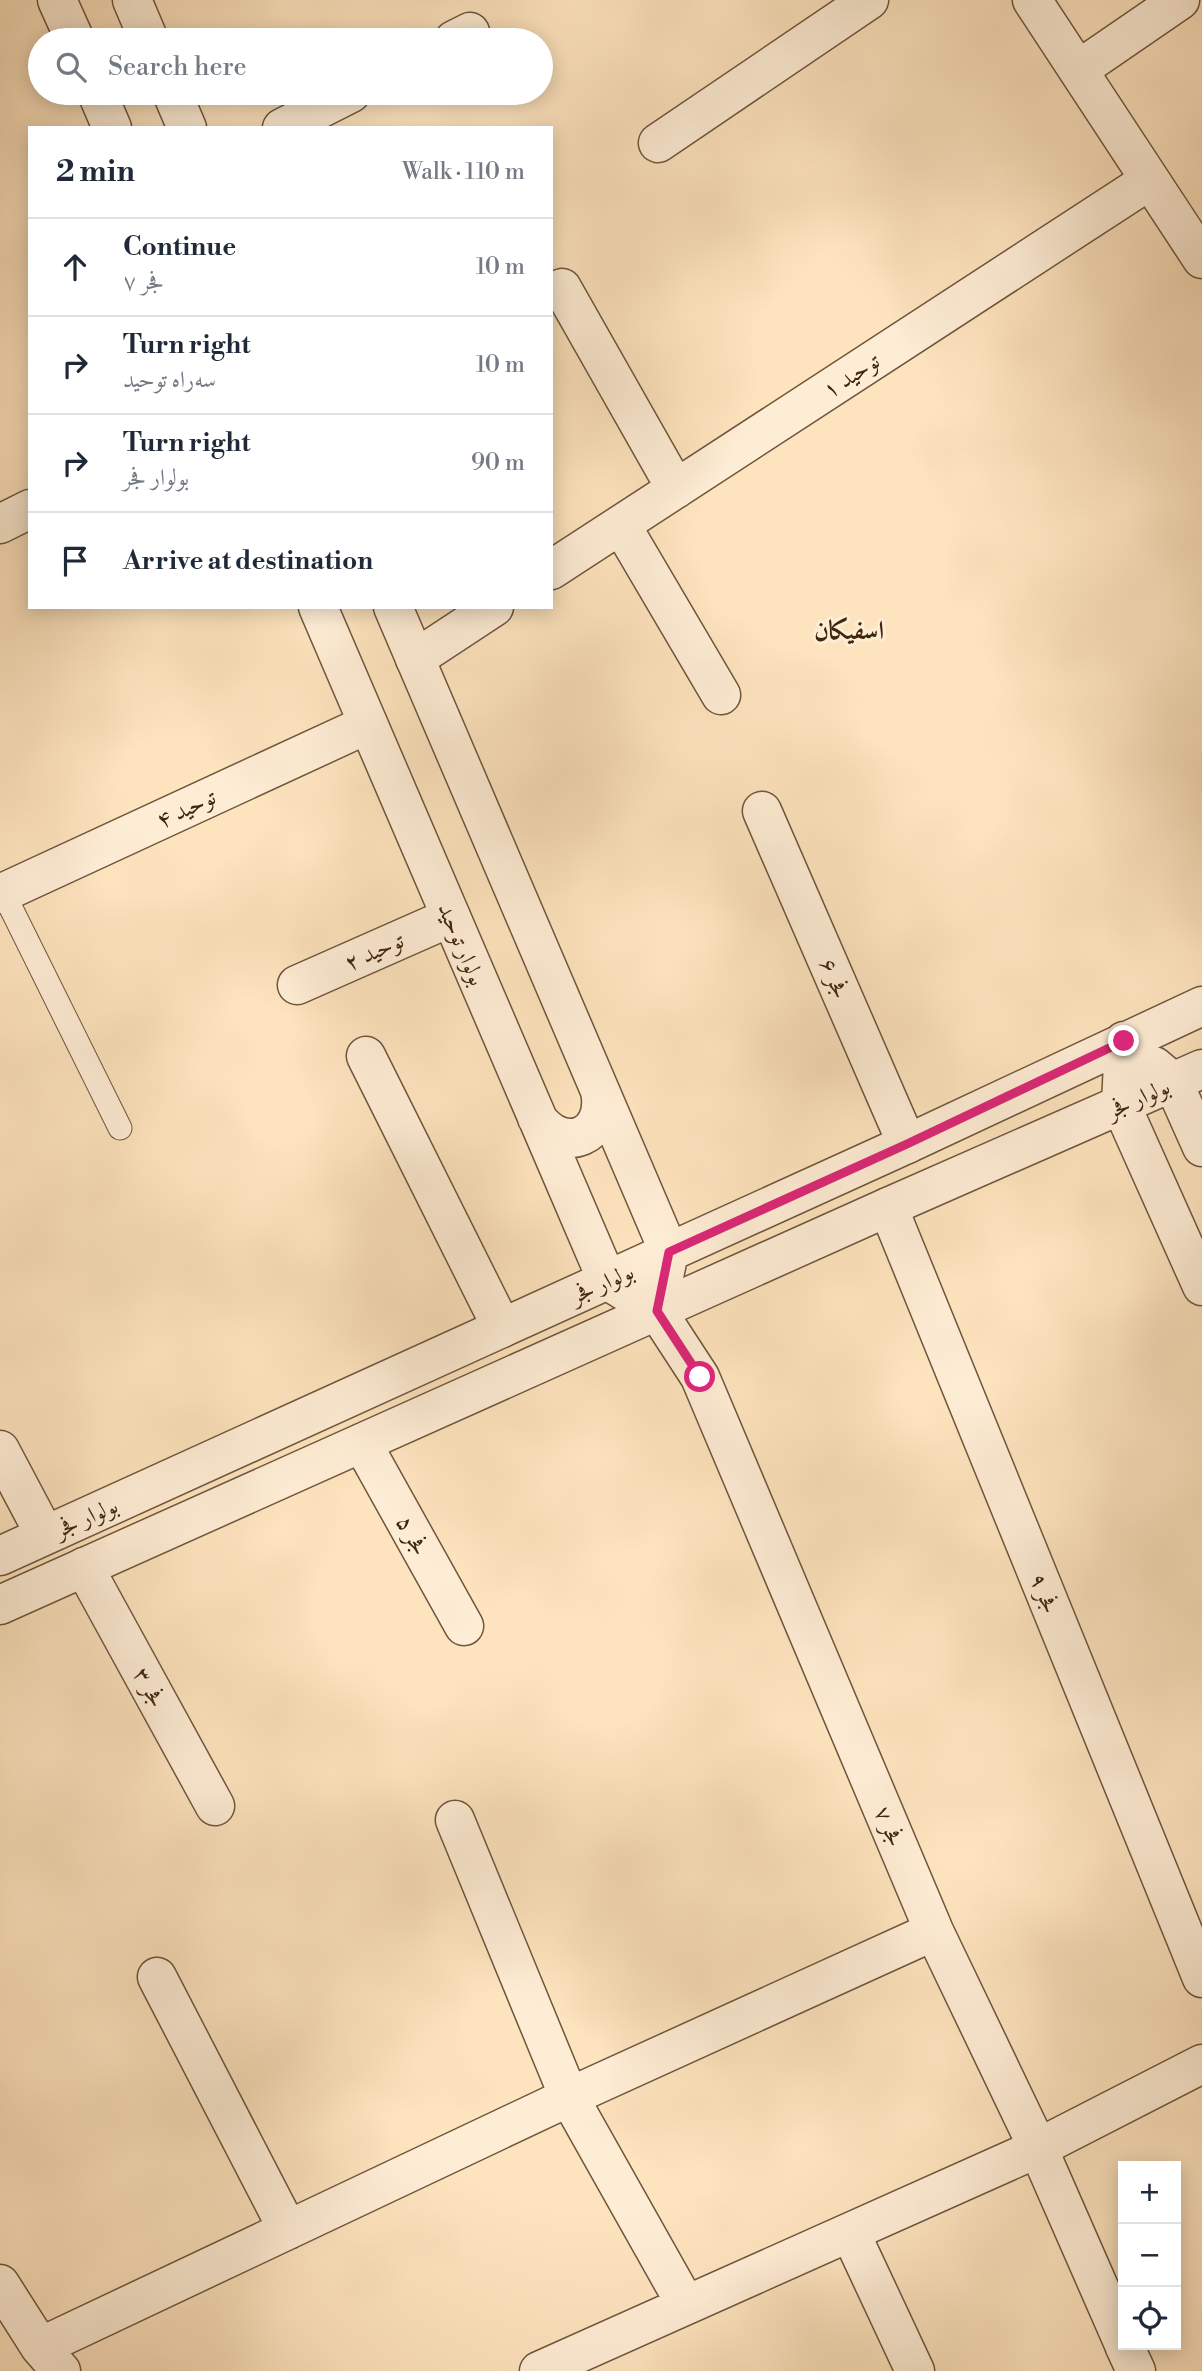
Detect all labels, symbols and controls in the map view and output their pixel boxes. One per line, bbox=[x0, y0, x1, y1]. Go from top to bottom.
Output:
search box bbox=[28, 28, 553, 105]
icon: search bbox=[52, 48, 90, 86]
text: Search here bbox=[108, 51, 247, 83]
text: 2 min bbox=[56, 153, 135, 191]
text: Walk · 110 m bbox=[402, 158, 525, 186]
text: Continue bbox=[123, 231, 236, 263]
icon: ahead bbox=[56, 248, 94, 286]
text: 10 m bbox=[476, 253, 525, 281]
text: فجر ۷ bbox=[123, 268, 164, 296]
text: Turn right bbox=[123, 329, 251, 361]
icon: right bbox=[56, 346, 94, 384]
street label: توحید ۱ bbox=[818, 347, 886, 404]
text: 10 m bbox=[476, 351, 525, 379]
text: سه‌راه توحید bbox=[123, 366, 216, 394]
text: Turn right bbox=[123, 427, 251, 459]
icon: right bbox=[56, 444, 94, 482]
text: 90 m bbox=[471, 449, 525, 477]
text: بولوار فجر bbox=[123, 464, 189, 492]
icon: arrive bbox=[56, 542, 94, 580]
text: Arrive at destination bbox=[123, 545, 373, 577]
district label: اسفیکان bbox=[814, 615, 884, 647]
street label: توحید ۴ bbox=[152, 783, 221, 835]
street label: بولوار توحید bbox=[431, 899, 491, 990]
street label: توحید ۲ bbox=[340, 926, 409, 977]
street label: فجر ۶ bbox=[813, 954, 855, 1003]
route end bbox=[1108, 1025, 1139, 1056]
street label: بولوار فجر bbox=[1101, 1073, 1174, 1126]
street label: بولوار فجر bbox=[565, 1258, 638, 1311]
route start bbox=[684, 1361, 715, 1392]
street label: بولوار فجر bbox=[49, 1492, 122, 1545]
street label: فجر ۵ bbox=[390, 1511, 434, 1560]
street label: فجر ۹ bbox=[1023, 1569, 1065, 1618]
street label: فجر ۳ bbox=[127, 1663, 171, 1712]
street label: فجر ۷ bbox=[868, 1802, 910, 1851]
map controls bbox=[1118, 2161, 1181, 2350]
button: + bbox=[1118, 2161, 1181, 2224]
button: − bbox=[1118, 2224, 1181, 2287]
button: locate bbox=[1118, 2287, 1181, 2350]

